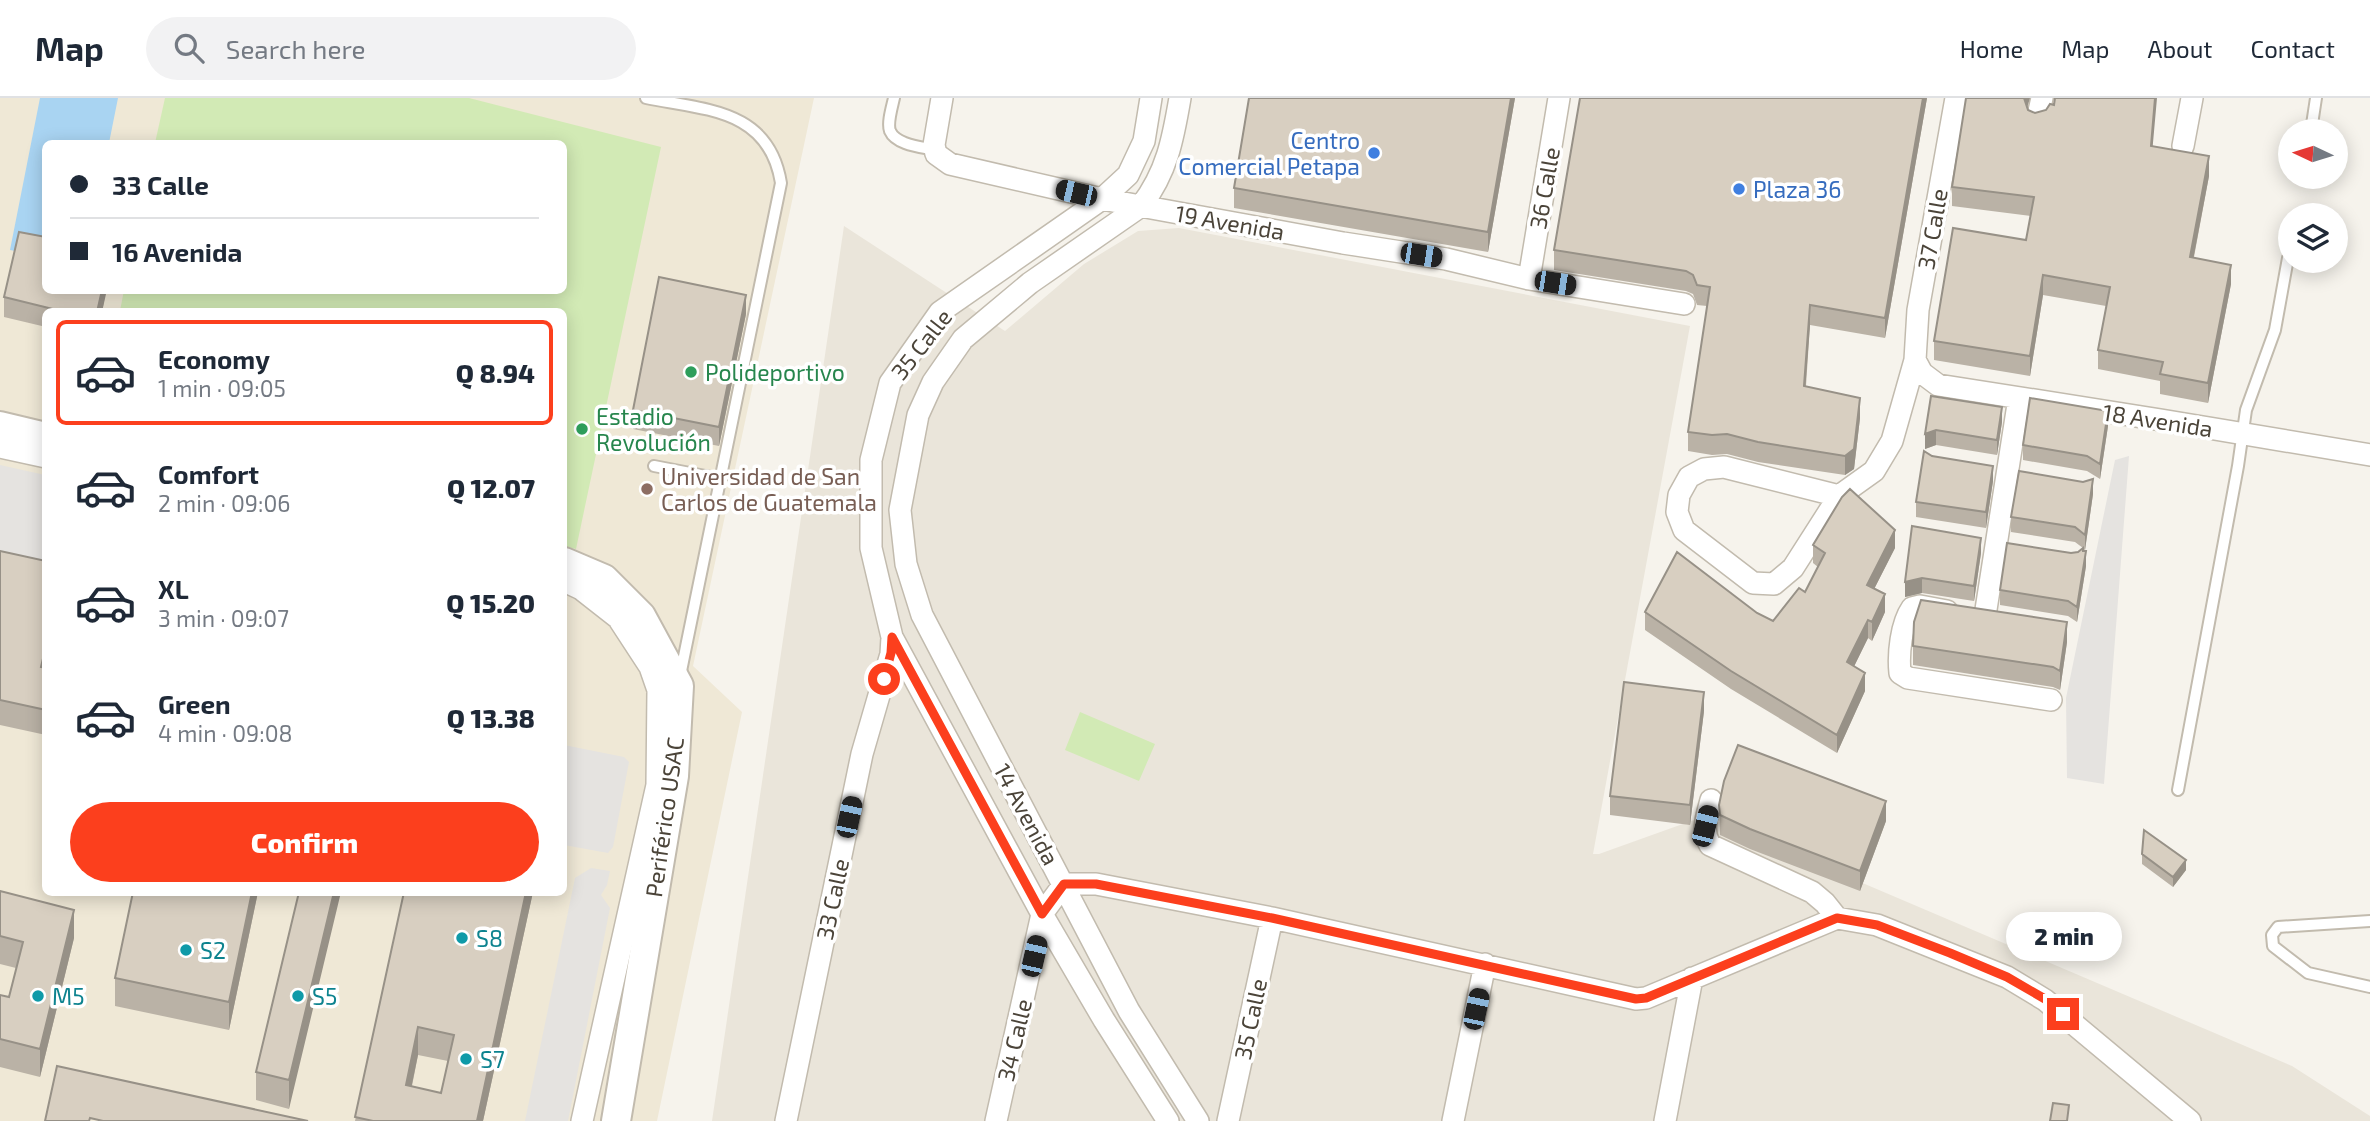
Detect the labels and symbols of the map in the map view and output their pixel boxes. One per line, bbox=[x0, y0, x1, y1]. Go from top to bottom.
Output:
north arrow bbox=[2278, 119, 2348, 189]
place label: Centro Comercial Petapa bbox=[1178, 126, 1360, 180]
marker: Centro Comercial Petapa bbox=[1366, 145, 1382, 161]
street label: 36 Calle bbox=[1523, 145, 1565, 231]
place label: Plaza 36 bbox=[1753, 175, 1841, 203]
car bbox=[1054, 178, 1099, 208]
marker: Plaza 36 bbox=[1731, 181, 1747, 197]
street label: 37 Calle bbox=[1911, 186, 1953, 272]
street label: 19 Avenida bbox=[1173, 199, 1287, 245]
car bbox=[1399, 241, 1444, 269]
car bbox=[1533, 269, 1578, 297]
street label: 35 Calle bbox=[885, 303, 957, 385]
place label: Polideportivo bbox=[705, 358, 845, 386]
marker: Polideportivo bbox=[683, 364, 699, 380]
street label: 18 Avenida bbox=[2101, 398, 2215, 442]
place label: Estadio Revolución bbox=[596, 402, 711, 456]
marker: Estadio Revolución bbox=[574, 421, 590, 437]
place label: Universidad de San Carlos de Guatemala bbox=[661, 462, 877, 516]
marker: Universidad de San Carlos de Guatemala bbox=[639, 481, 655, 497]
route start bbox=[868, 663, 900, 695]
street label: Periférico USAC bbox=[639, 735, 689, 899]
street label: 14 Avenida bbox=[989, 758, 1065, 870]
car bbox=[835, 794, 864, 840]
car bbox=[1690, 803, 1721, 849]
street label: 33 Calle bbox=[810, 856, 854, 942]
callout: 2 min bbox=[2005, 912, 2121, 962]
place label: S8 bbox=[476, 924, 503, 952]
marker: S8 bbox=[454, 930, 470, 946]
car bbox=[1020, 933, 1049, 979]
place label: S2 bbox=[200, 936, 226, 964]
marker: S2 bbox=[178, 942, 194, 958]
street label: 35 Calle bbox=[1228, 976, 1272, 1062]
place label: M5 bbox=[52, 982, 85, 1010]
place label: S5 bbox=[312, 982, 337, 1010]
car bbox=[1462, 986, 1491, 1032]
marker: M5 bbox=[30, 988, 46, 1004]
marker: S5 bbox=[290, 988, 306, 1004]
street label: 34 Calle bbox=[991, 996, 1037, 1084]
route end bbox=[2047, 998, 2079, 1030]
place label: S7 bbox=[480, 1045, 505, 1073]
marker: S7 bbox=[458, 1051, 474, 1067]

